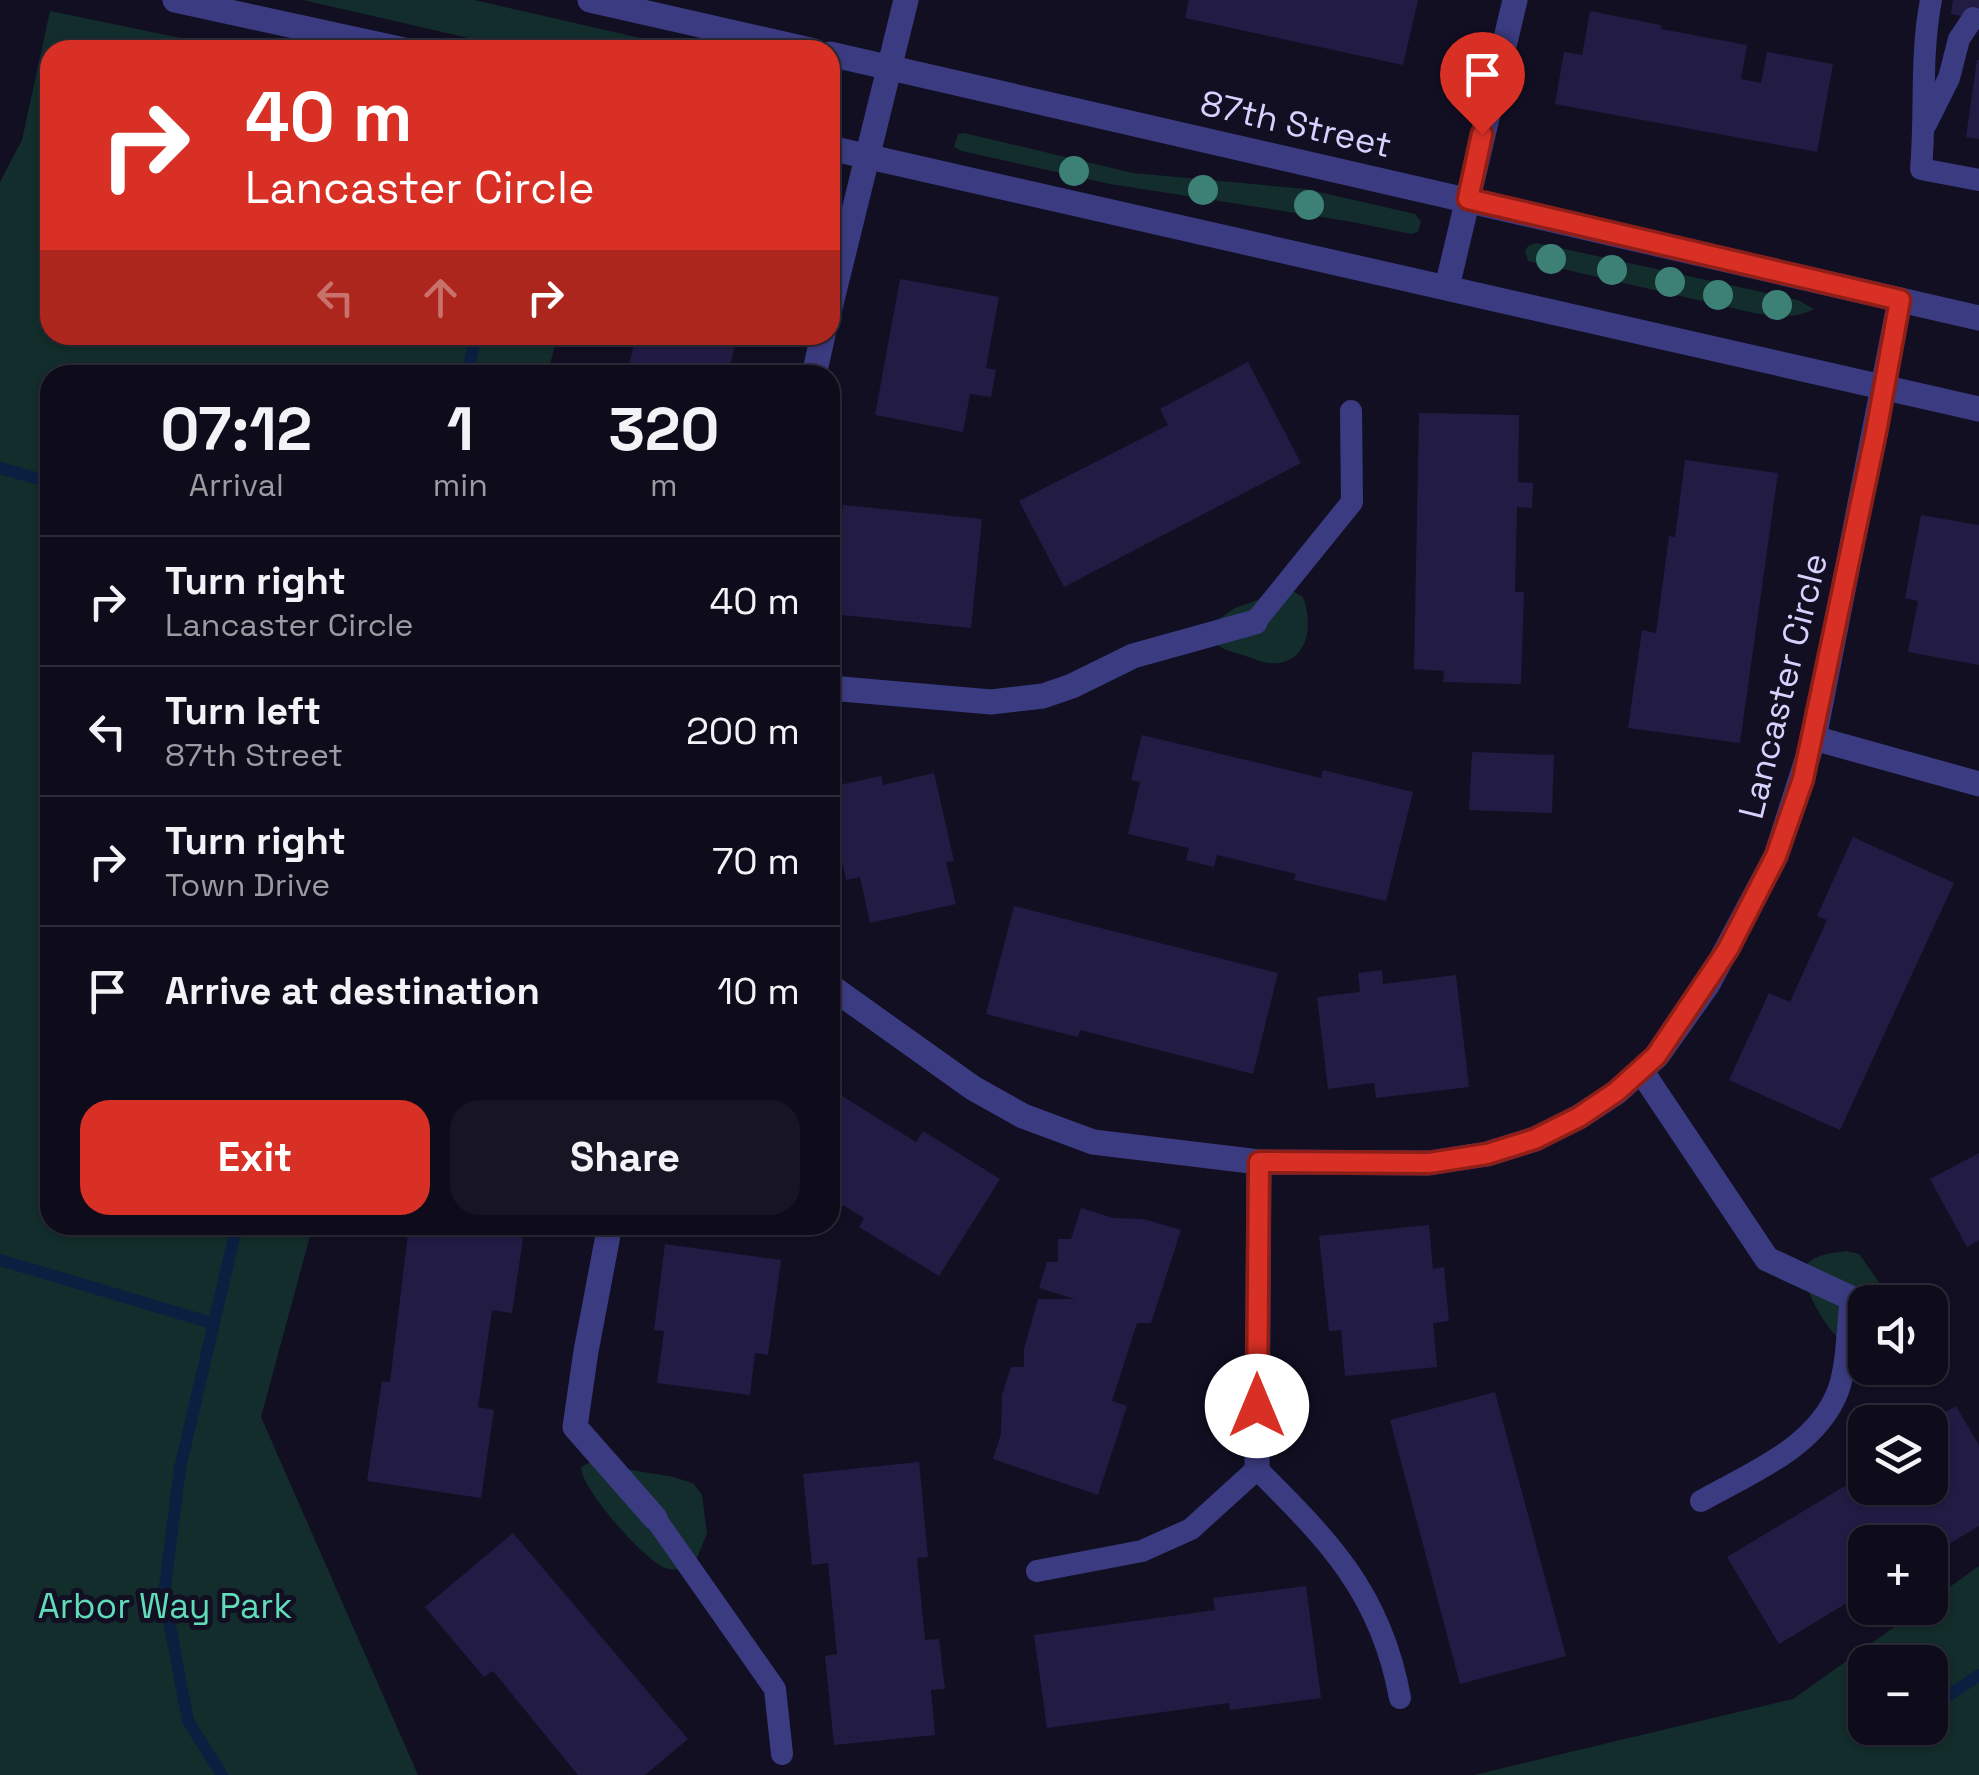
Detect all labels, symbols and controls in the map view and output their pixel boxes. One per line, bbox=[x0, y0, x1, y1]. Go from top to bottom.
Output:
pin bbox=[1440, 32, 1525, 135]
icon: arrive bbox=[1455, 47, 1510, 102]
text: 40 m bbox=[245, 72, 412, 161]
icon: right bbox=[80, 80, 210, 210]
street label: 87th Street bbox=[1196, 81, 1396, 167]
text: Lancaster Circle bbox=[245, 159, 595, 216]
icon: left bbox=[308, 270, 363, 325]
icon: ahead bbox=[413, 270, 468, 325]
icon: right bbox=[518, 270, 573, 325]
text: 07:12 bbox=[161, 391, 312, 468]
text: 1 bbox=[447, 391, 474, 468]
text: 320 bbox=[608, 391, 719, 468]
text: Arrival bbox=[189, 465, 284, 505]
text: min bbox=[433, 465, 488, 505]
text: m bbox=[650, 465, 678, 505]
street label: Lancaster Circle bbox=[1729, 549, 1837, 823]
text: Turn right bbox=[165, 557, 346, 605]
icon: right bbox=[80, 574, 135, 629]
text: 40 m bbox=[709, 577, 800, 625]
text: Lancaster Circle bbox=[165, 605, 414, 645]
text: Turn left bbox=[165, 687, 321, 735]
icon: left bbox=[80, 704, 135, 759]
text: 200 m bbox=[686, 707, 800, 755]
text: 87th Street bbox=[165, 735, 343, 775]
text: Turn right bbox=[165, 817, 346, 865]
icon: right bbox=[80, 834, 135, 889]
text: 70 m bbox=[712, 837, 800, 885]
text: Town Drive bbox=[165, 865, 330, 905]
icon: arrive bbox=[80, 964, 135, 1019]
text: Arrive at destination bbox=[165, 967, 540, 1015]
text: 10 m bbox=[717, 967, 800, 1015]
button: Exit bbox=[80, 1100, 430, 1215]
button: Share bbox=[450, 1100, 800, 1215]
map controls bbox=[1848, 1285, 1948, 1745]
button: sound bbox=[1848, 1285, 1948, 1385]
position arrow bbox=[1205, 1354, 1309, 1458]
button: layers bbox=[1848, 1405, 1948, 1505]
button: + bbox=[1848, 1525, 1948, 1625]
park label: Arbor Way Park bbox=[38, 1584, 292, 1628]
button: − bbox=[1848, 1645, 1948, 1745]

